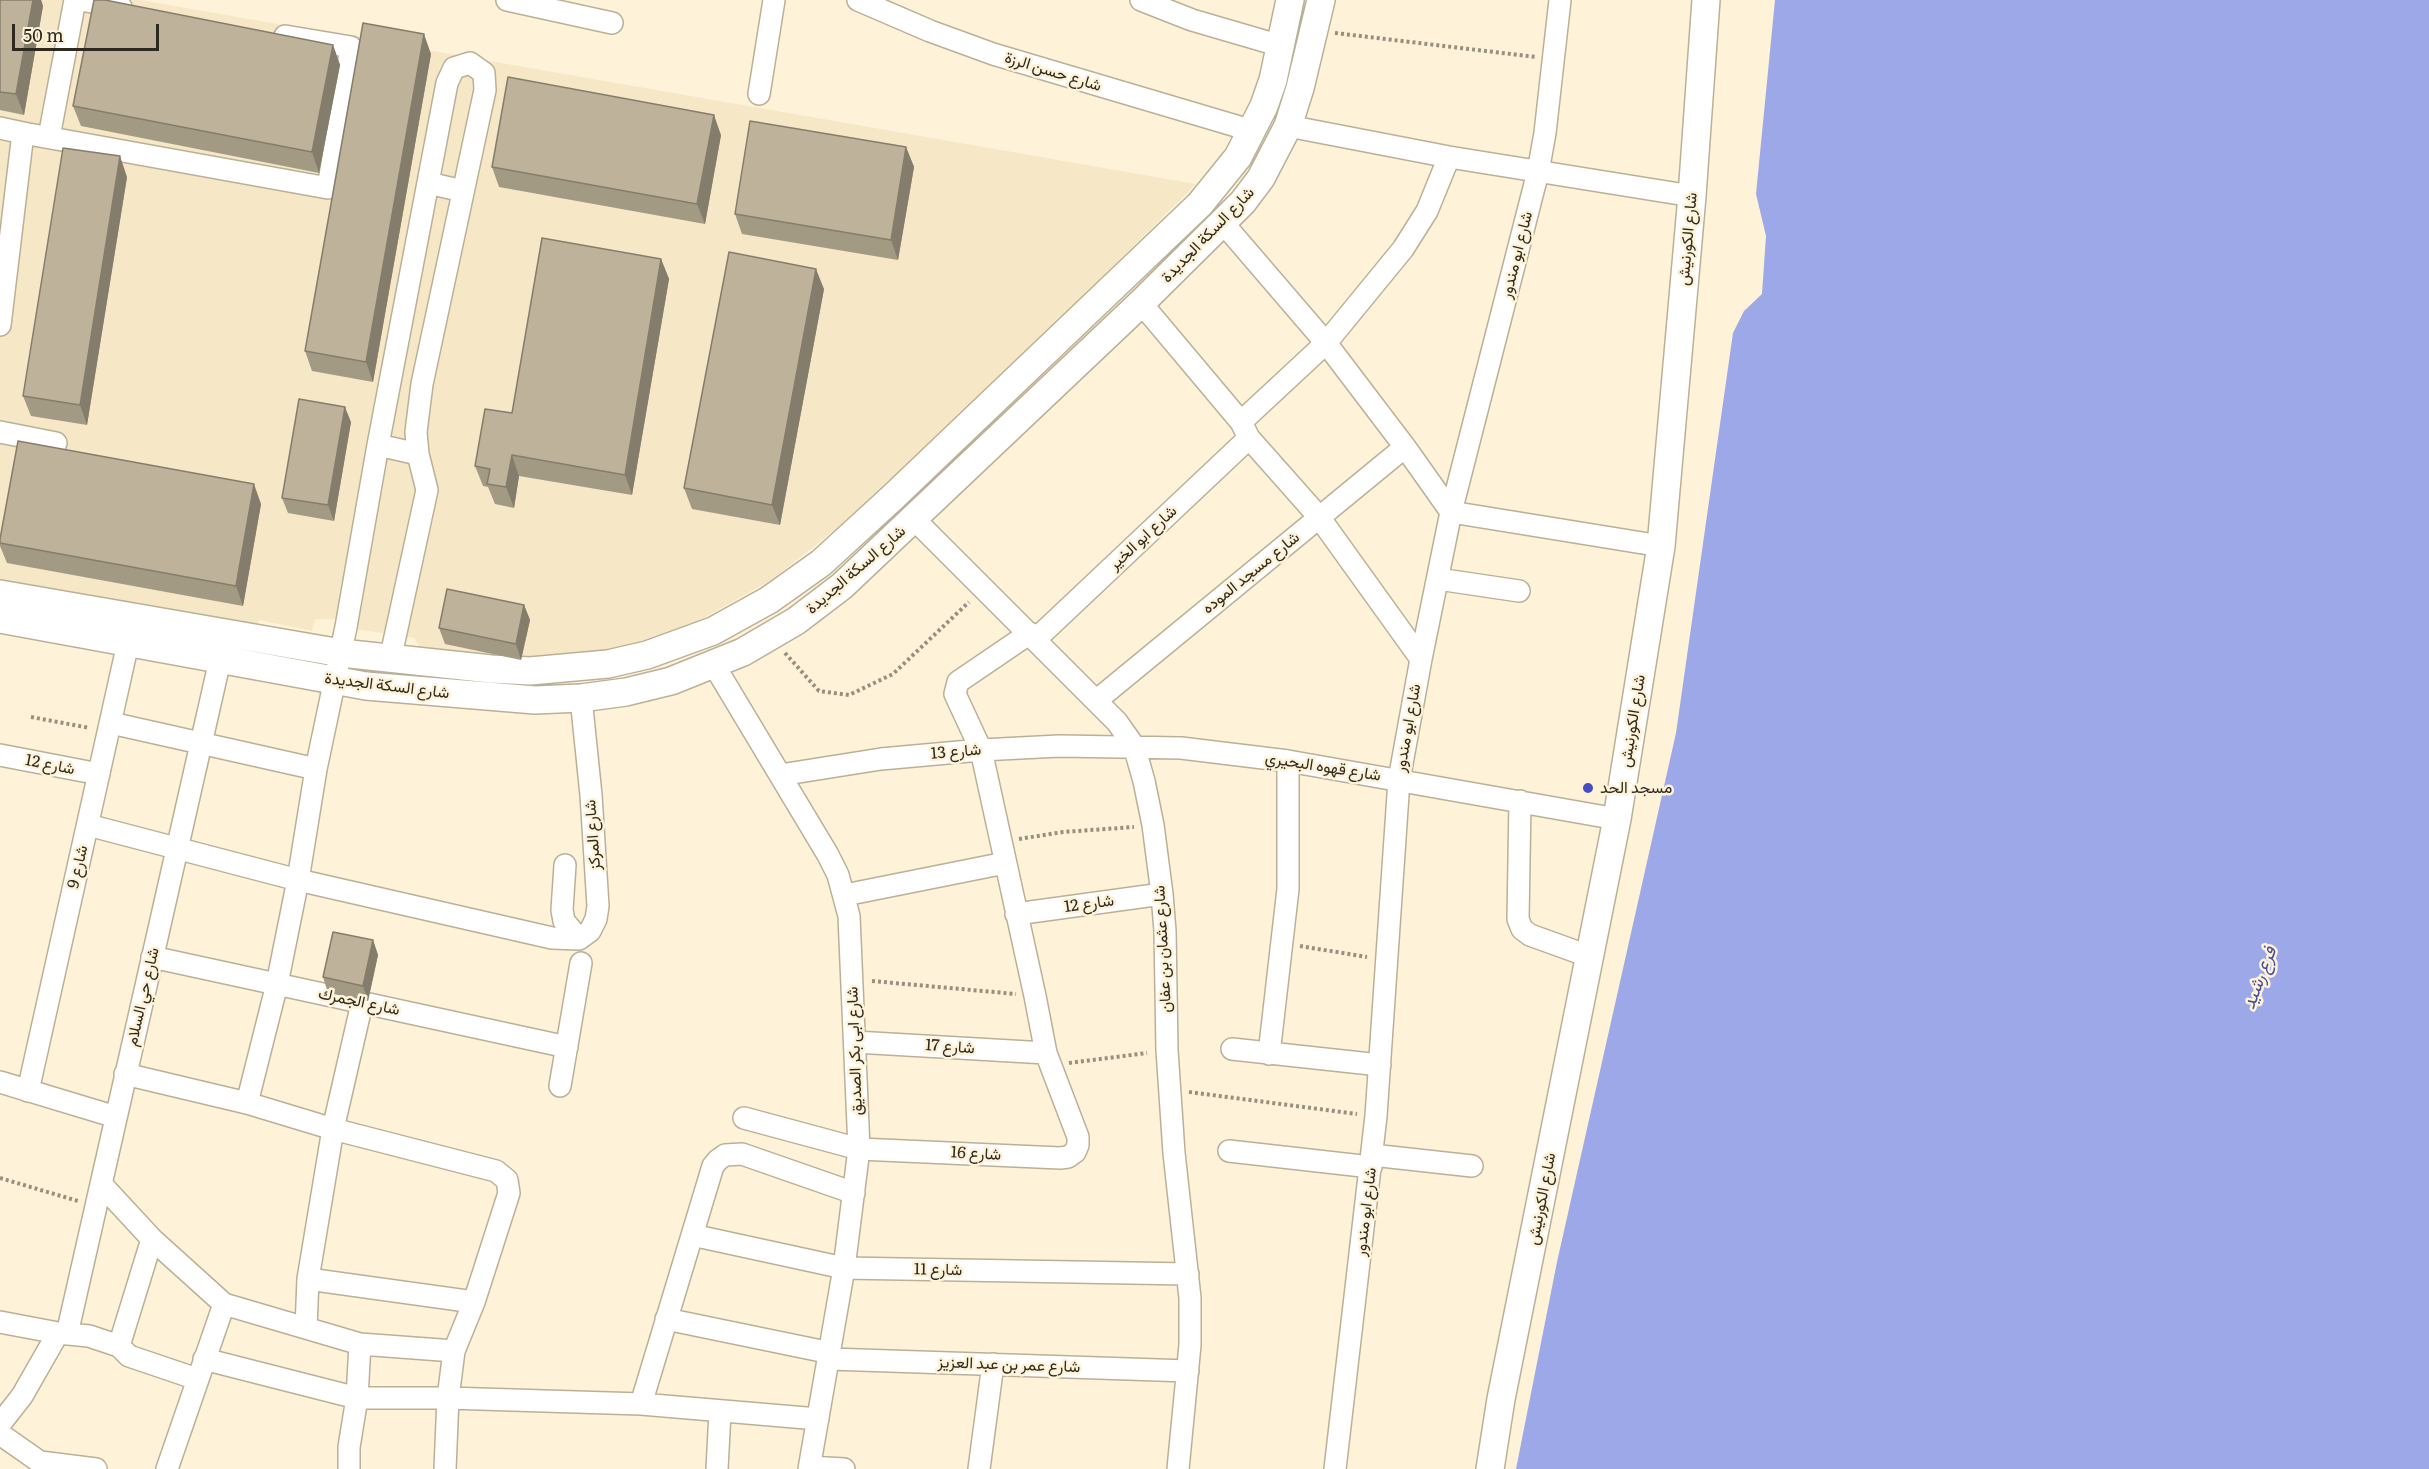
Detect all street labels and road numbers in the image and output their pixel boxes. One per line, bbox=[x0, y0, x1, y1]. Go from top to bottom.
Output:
street label: شارع حسن الرزة bbox=[1002, 48, 1104, 96]
street label: شارع السكة الجديدة bbox=[1157, 183, 1259, 287]
street label: شارع الكورنيش bbox=[1674, 192, 1702, 286]
street label: شارع ابو مندور bbox=[1497, 209, 1537, 301]
street label: شارع ابو الخير bbox=[1105, 502, 1181, 574]
street label: شارع السكة الجديدة bbox=[802, 522, 910, 618]
street label: شارع مسجد الموده bbox=[1198, 528, 1304, 618]
street label: شارع السكة الجديدة bbox=[324, 669, 450, 703]
street label: شارع الكورنيش bbox=[1616, 673, 1650, 769]
street label: شارع ابو مندور bbox=[1391, 682, 1425, 774]
street label: شارع 13 bbox=[930, 740, 982, 764]
street label: شارع قهوه البحيري bbox=[1264, 748, 1382, 786]
street label: شارع 12 bbox=[24, 751, 76, 779]
street label: شارع المركز bbox=[581, 799, 605, 871]
street label: شارع 9 bbox=[64, 844, 92, 890]
street label: شارع عثمان بن عفان bbox=[1150, 885, 1176, 1013]
street label: شارع 12 bbox=[1063, 891, 1115, 917]
street label: شارع حي السلام bbox=[122, 946, 164, 1048]
street label: شارع الجمرك bbox=[316, 984, 402, 1020]
street label: شارع ابى بكر الصديق bbox=[843, 986, 867, 1116]
street label: شارع 17 bbox=[925, 1036, 975, 1058]
street label: شارع 16 bbox=[950, 1143, 1002, 1165]
street label: شارع الكورنيش bbox=[1524, 1151, 1560, 1247]
street label: شارع ابو مندور bbox=[1351, 1167, 1381, 1257]
street label: شارع 11 bbox=[914, 1260, 962, 1280]
street label: شارع عمر بن عبد العزيز bbox=[937, 1353, 1081, 1377]

